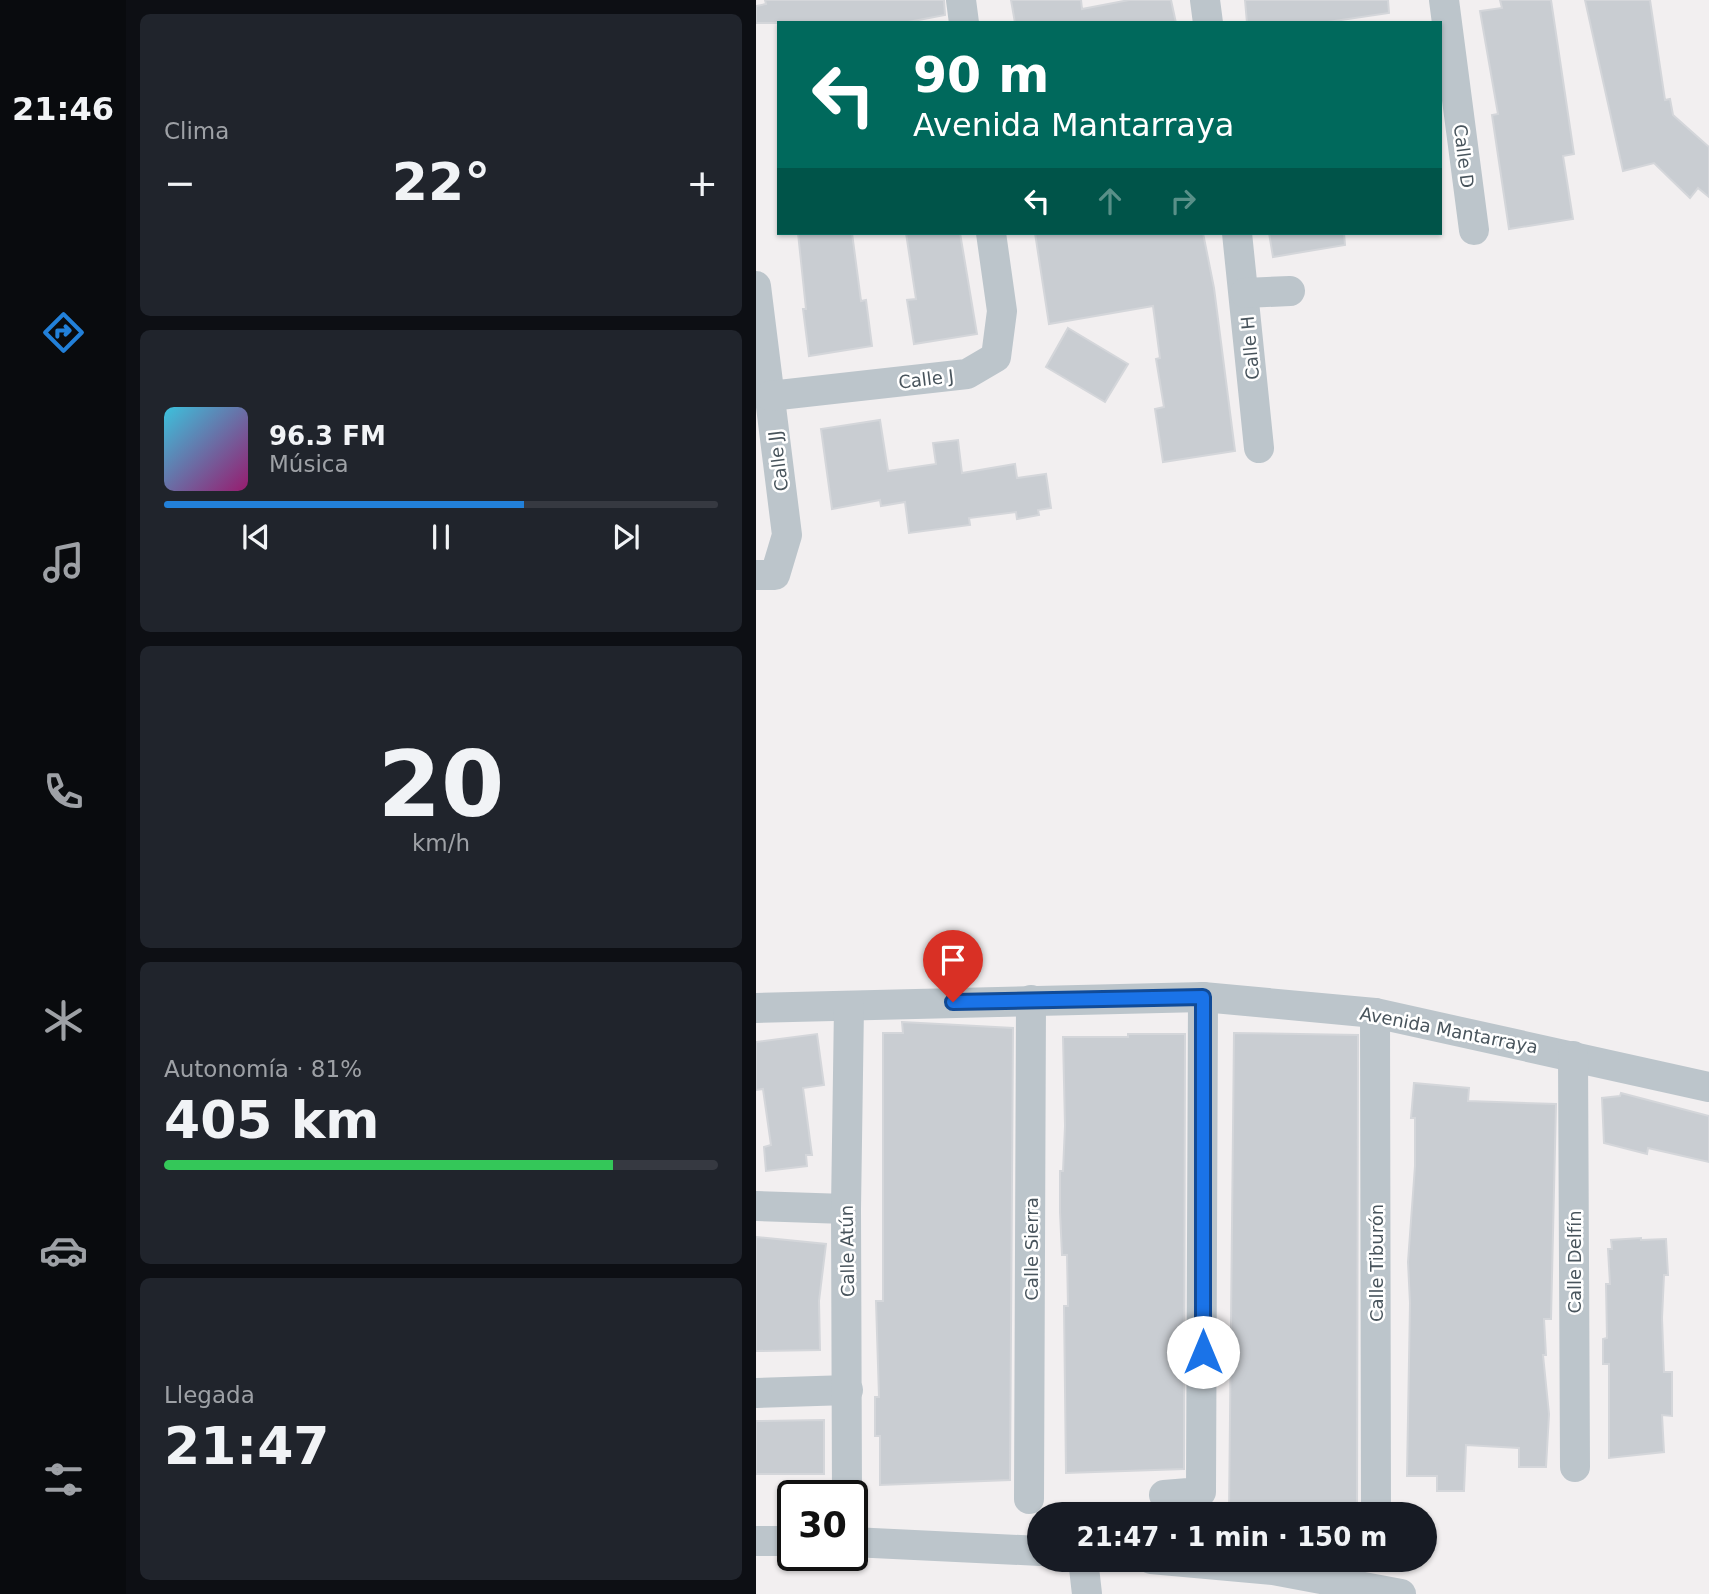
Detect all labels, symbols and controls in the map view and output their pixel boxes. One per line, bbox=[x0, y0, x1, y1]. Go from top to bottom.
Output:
text: 90 m bbox=[913, 47, 1049, 104]
icon: left bbox=[798, 49, 889, 140]
text: 21:46 bbox=[12, 90, 114, 128]
text: Avenida Mantarraya bbox=[913, 106, 1234, 144]
text: Clima bbox=[164, 118, 229, 144]
street label: Calle D bbox=[1450, 123, 1478, 189]
text: 22° bbox=[392, 152, 490, 212]
text: − bbox=[164, 161, 196, 205]
text: + bbox=[686, 161, 718, 205]
icon: left bbox=[1018, 182, 1056, 220]
icon: ahead bbox=[1091, 182, 1129, 220]
icon: right bbox=[1164, 182, 1202, 220]
icon: directions bbox=[39, 308, 88, 357]
street label: Calle H bbox=[1237, 315, 1263, 381]
street label: Calle J bbox=[897, 365, 955, 393]
text: 96.3 FM bbox=[269, 421, 386, 451]
street label: Calle JJ bbox=[764, 429, 792, 493]
text: Música bbox=[269, 451, 349, 477]
icon: previous bbox=[237, 518, 275, 556]
icon: pause bbox=[422, 518, 460, 556]
icon: next bbox=[607, 518, 645, 556]
icon: music bbox=[39, 538, 88, 587]
text: 20 bbox=[378, 732, 504, 837]
icon: phone bbox=[39, 767, 88, 816]
text: km/h bbox=[412, 830, 470, 856]
pin bbox=[923, 930, 983, 1002]
icon: arrive bbox=[934, 941, 972, 979]
icon: climate bbox=[39, 996, 88, 1045]
street label: Avenida Mantarraya bbox=[1358, 1002, 1540, 1058]
text: Autonomía · 81% bbox=[164, 1056, 362, 1082]
text: 405 km bbox=[164, 1090, 379, 1150]
street label: Calle Sierra bbox=[1021, 1197, 1042, 1301]
street label: Calle Tiburón bbox=[1366, 1204, 1387, 1322]
street label: Calle Atún bbox=[836, 1205, 858, 1297]
street label: Calle Delfín bbox=[1564, 1210, 1585, 1314]
icon: car bbox=[39, 1226, 88, 1275]
position arrow bbox=[1166, 1315, 1240, 1389]
text: Llegada bbox=[164, 1382, 255, 1408]
text: 21:47 bbox=[164, 1416, 330, 1476]
icon: filters bbox=[39, 1455, 88, 1504]
speed limit sign: 30 bbox=[777, 1480, 868, 1571]
text: 21:47 · 1 min · 150 m bbox=[1077, 1522, 1387, 1552]

